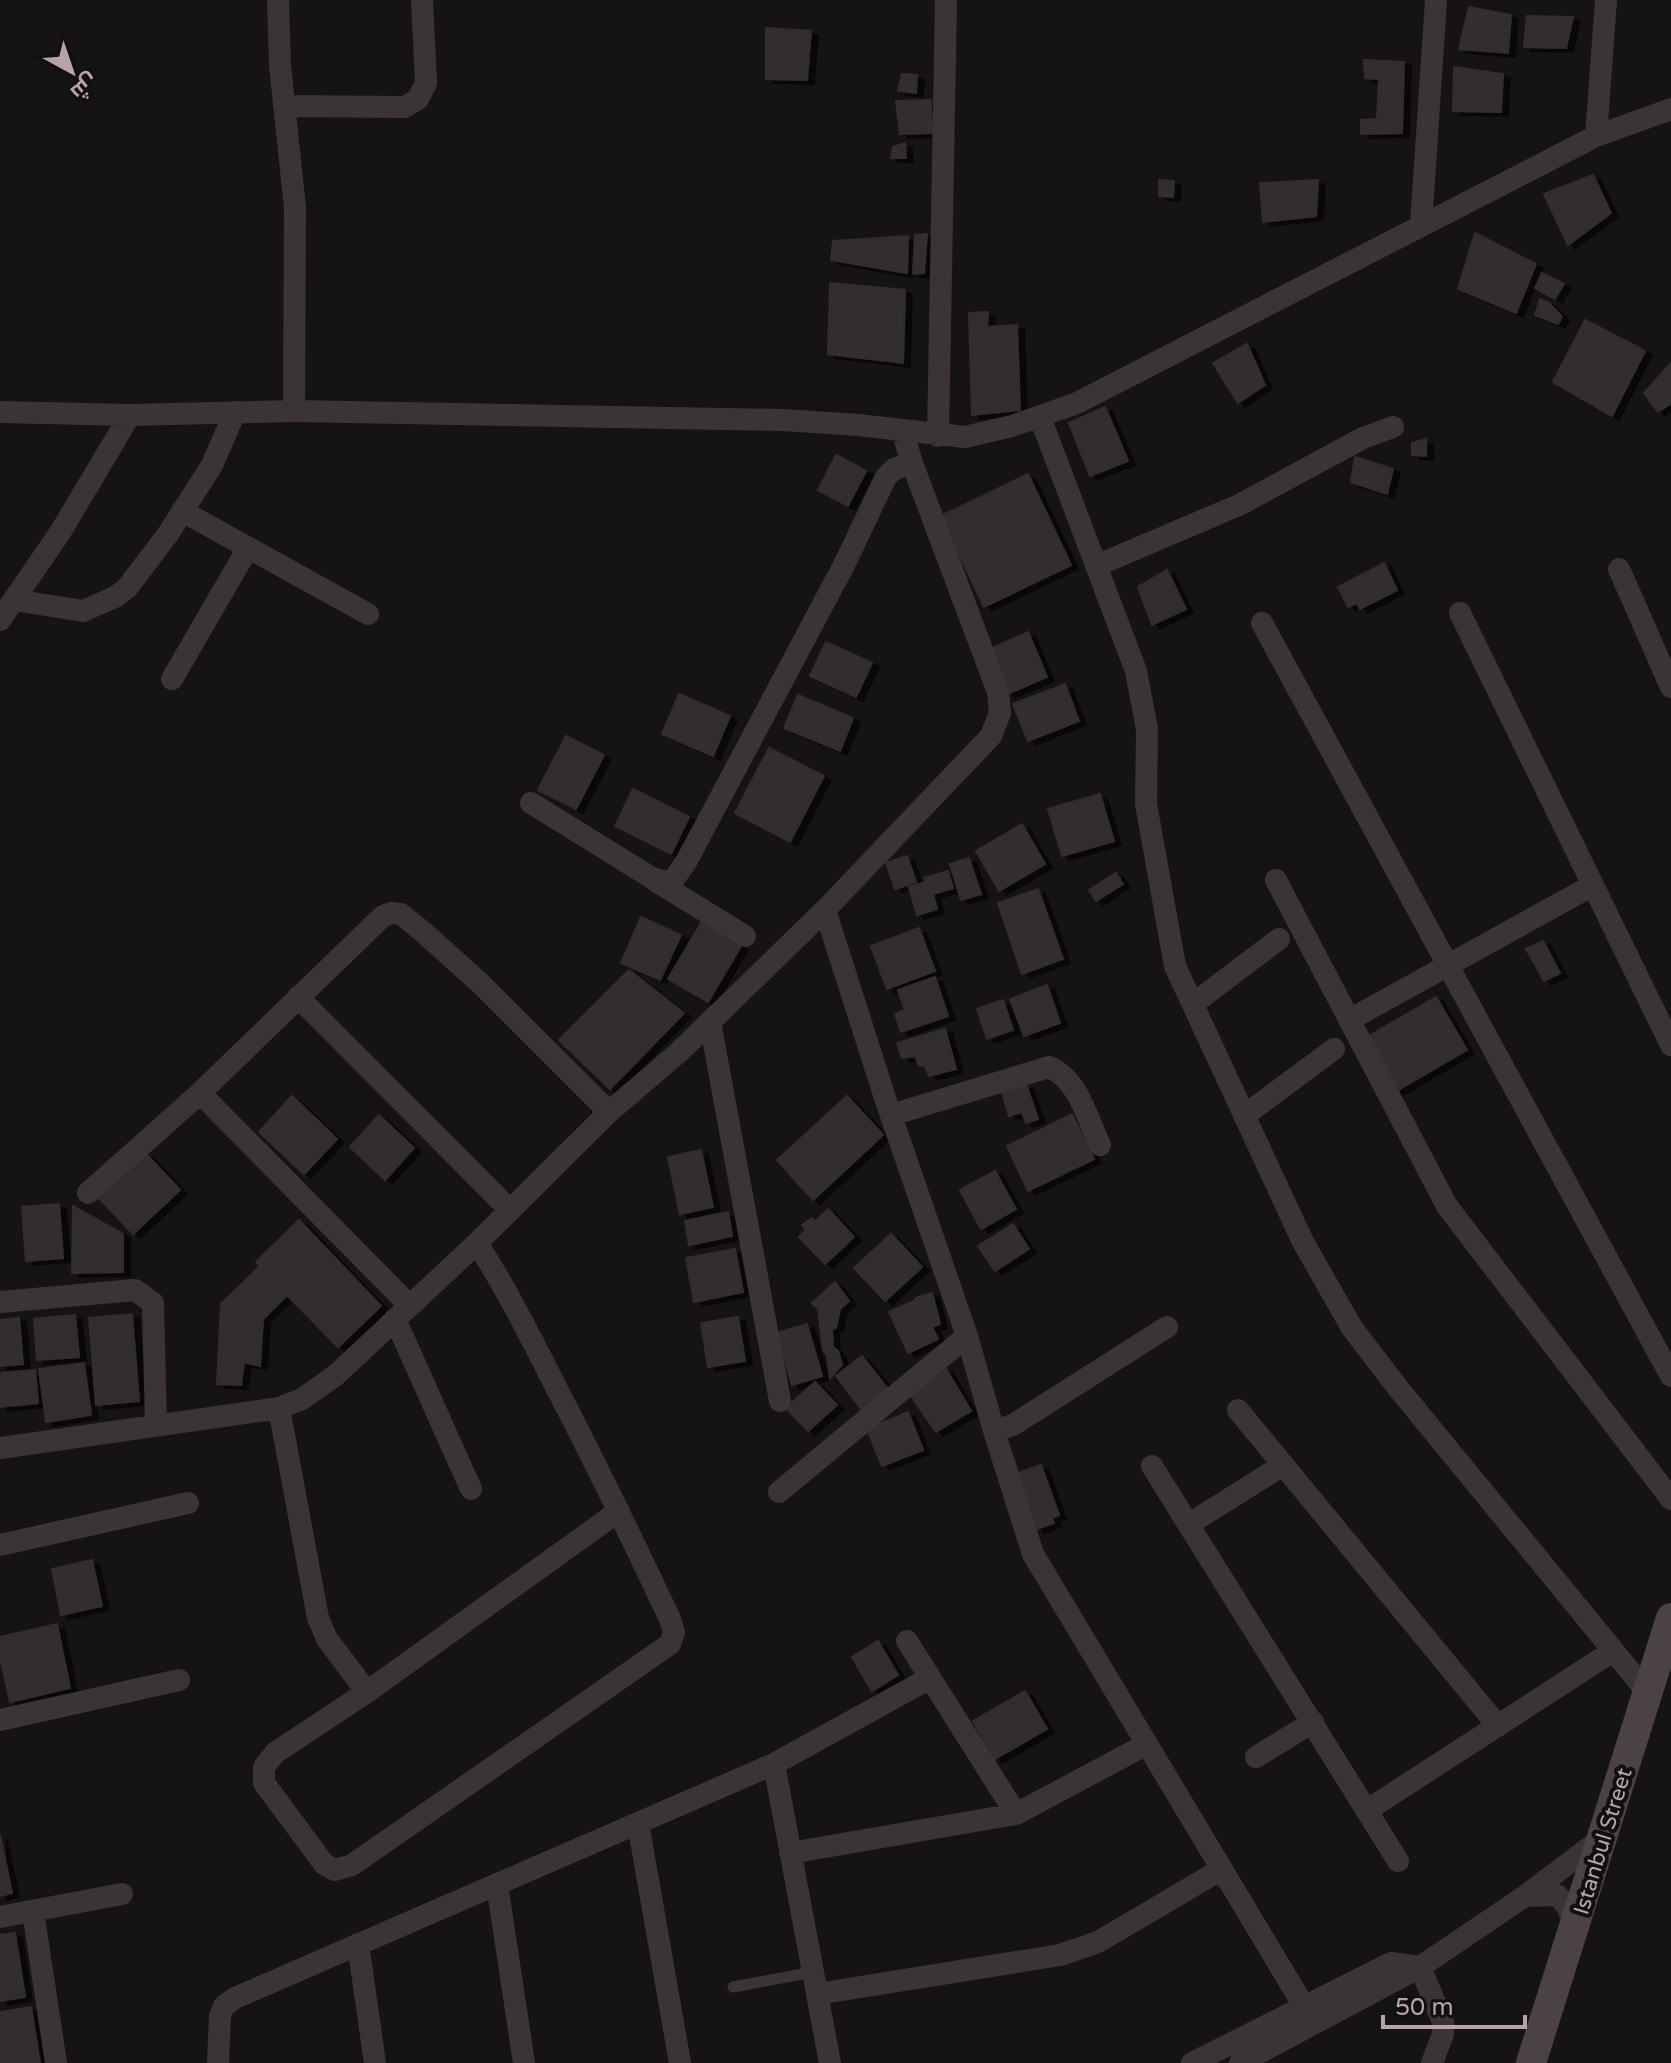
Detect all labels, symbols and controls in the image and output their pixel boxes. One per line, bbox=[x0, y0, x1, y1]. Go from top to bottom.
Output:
north arrow bbox=[32, 32, 112, 112]
text: ش bbox=[65, 68, 103, 106]
street label: Istanbul Street bbox=[1568, 1765, 1638, 1918]
scale bar bbox=[1383, 1979, 1525, 2029]
text: 50 m bbox=[1395, 1993, 1453, 2022]

